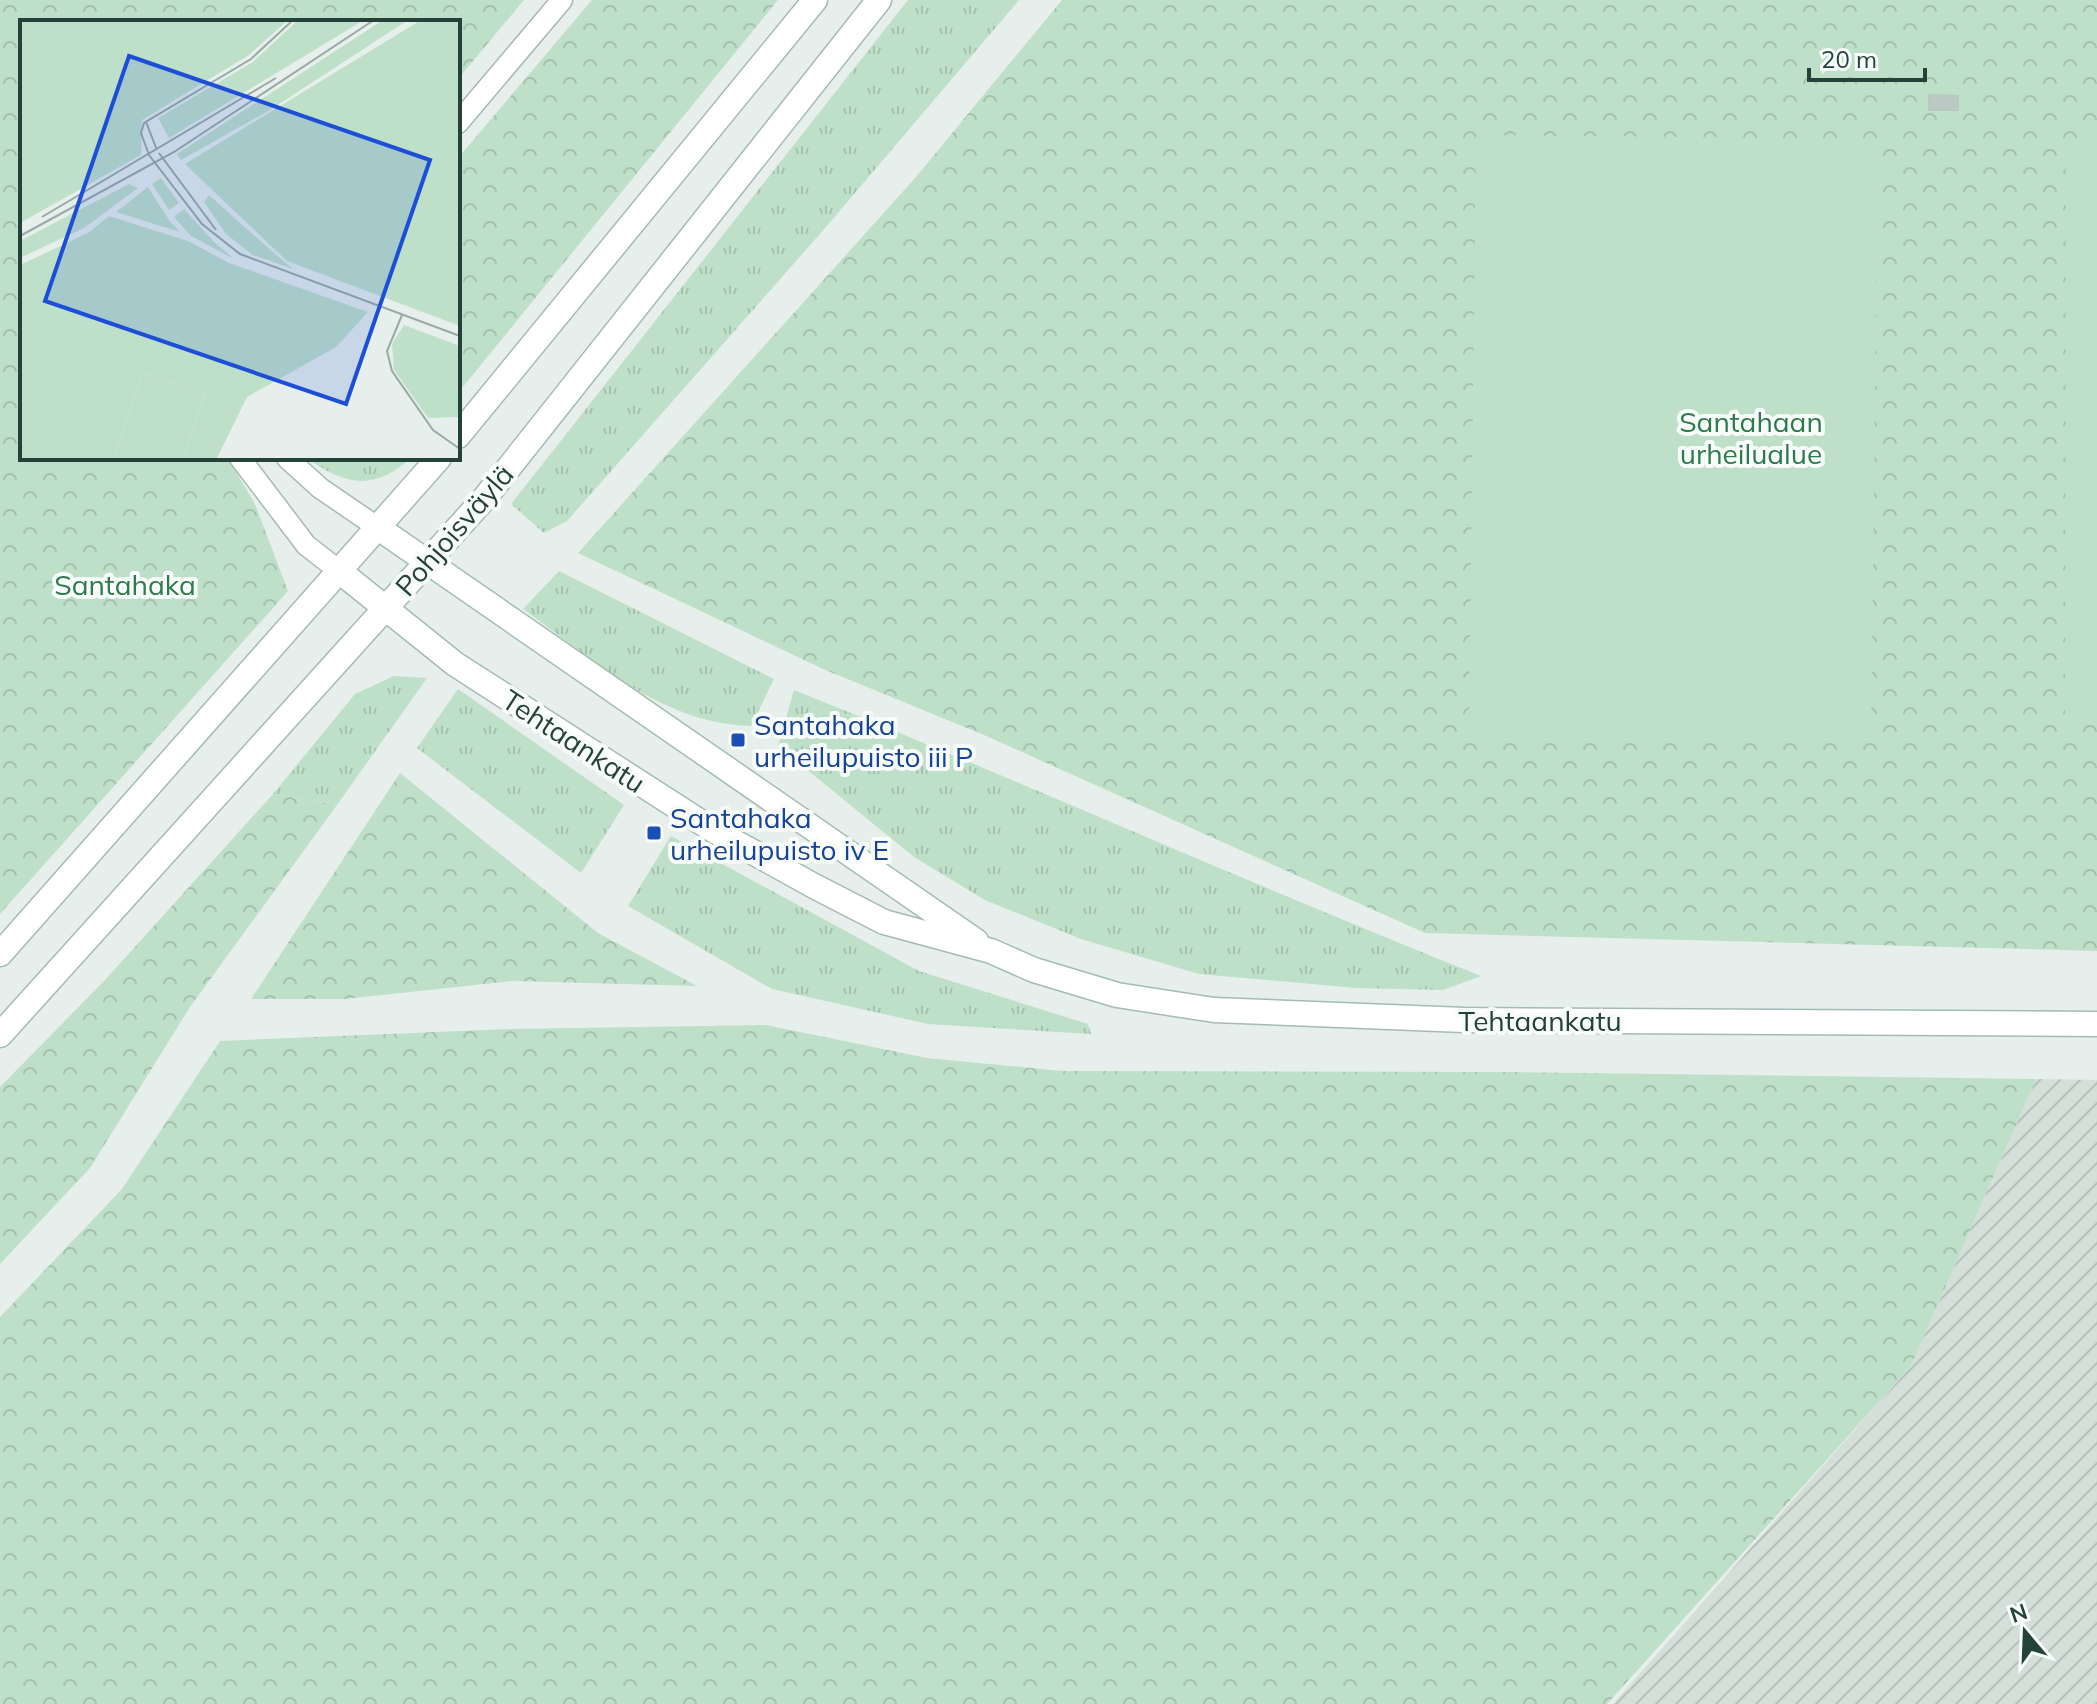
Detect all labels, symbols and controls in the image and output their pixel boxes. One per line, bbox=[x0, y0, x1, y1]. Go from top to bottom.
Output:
inset map bbox=[20, 20, 460, 460]
scale bar bbox=[1809, 32, 1925, 82]
text: 20 m bbox=[1821, 44, 1877, 74]
park label: Santahaan urheilualue bbox=[1679, 404, 1823, 471]
street label: Pohjoisväylä bbox=[387, 457, 521, 603]
park label: Santahaka bbox=[54, 567, 196, 602]
street label: Tehtaankatu bbox=[496, 682, 652, 800]
place label: Santahaka urheilupuisto iii P bbox=[754, 707, 973, 774]
marker: Santahaka urheilupuisto iii P bbox=[729, 731, 747, 749]
place label: Santahaka urheilupuisto iv E bbox=[670, 800, 889, 867]
marker: Santahaka urheilupuisto iv E bbox=[645, 824, 663, 842]
street label: Tehtaankatu bbox=[1458, 1003, 1622, 1038]
north arrow bbox=[1985, 1592, 2065, 1672]
text: N bbox=[2006, 1597, 2031, 1629]

